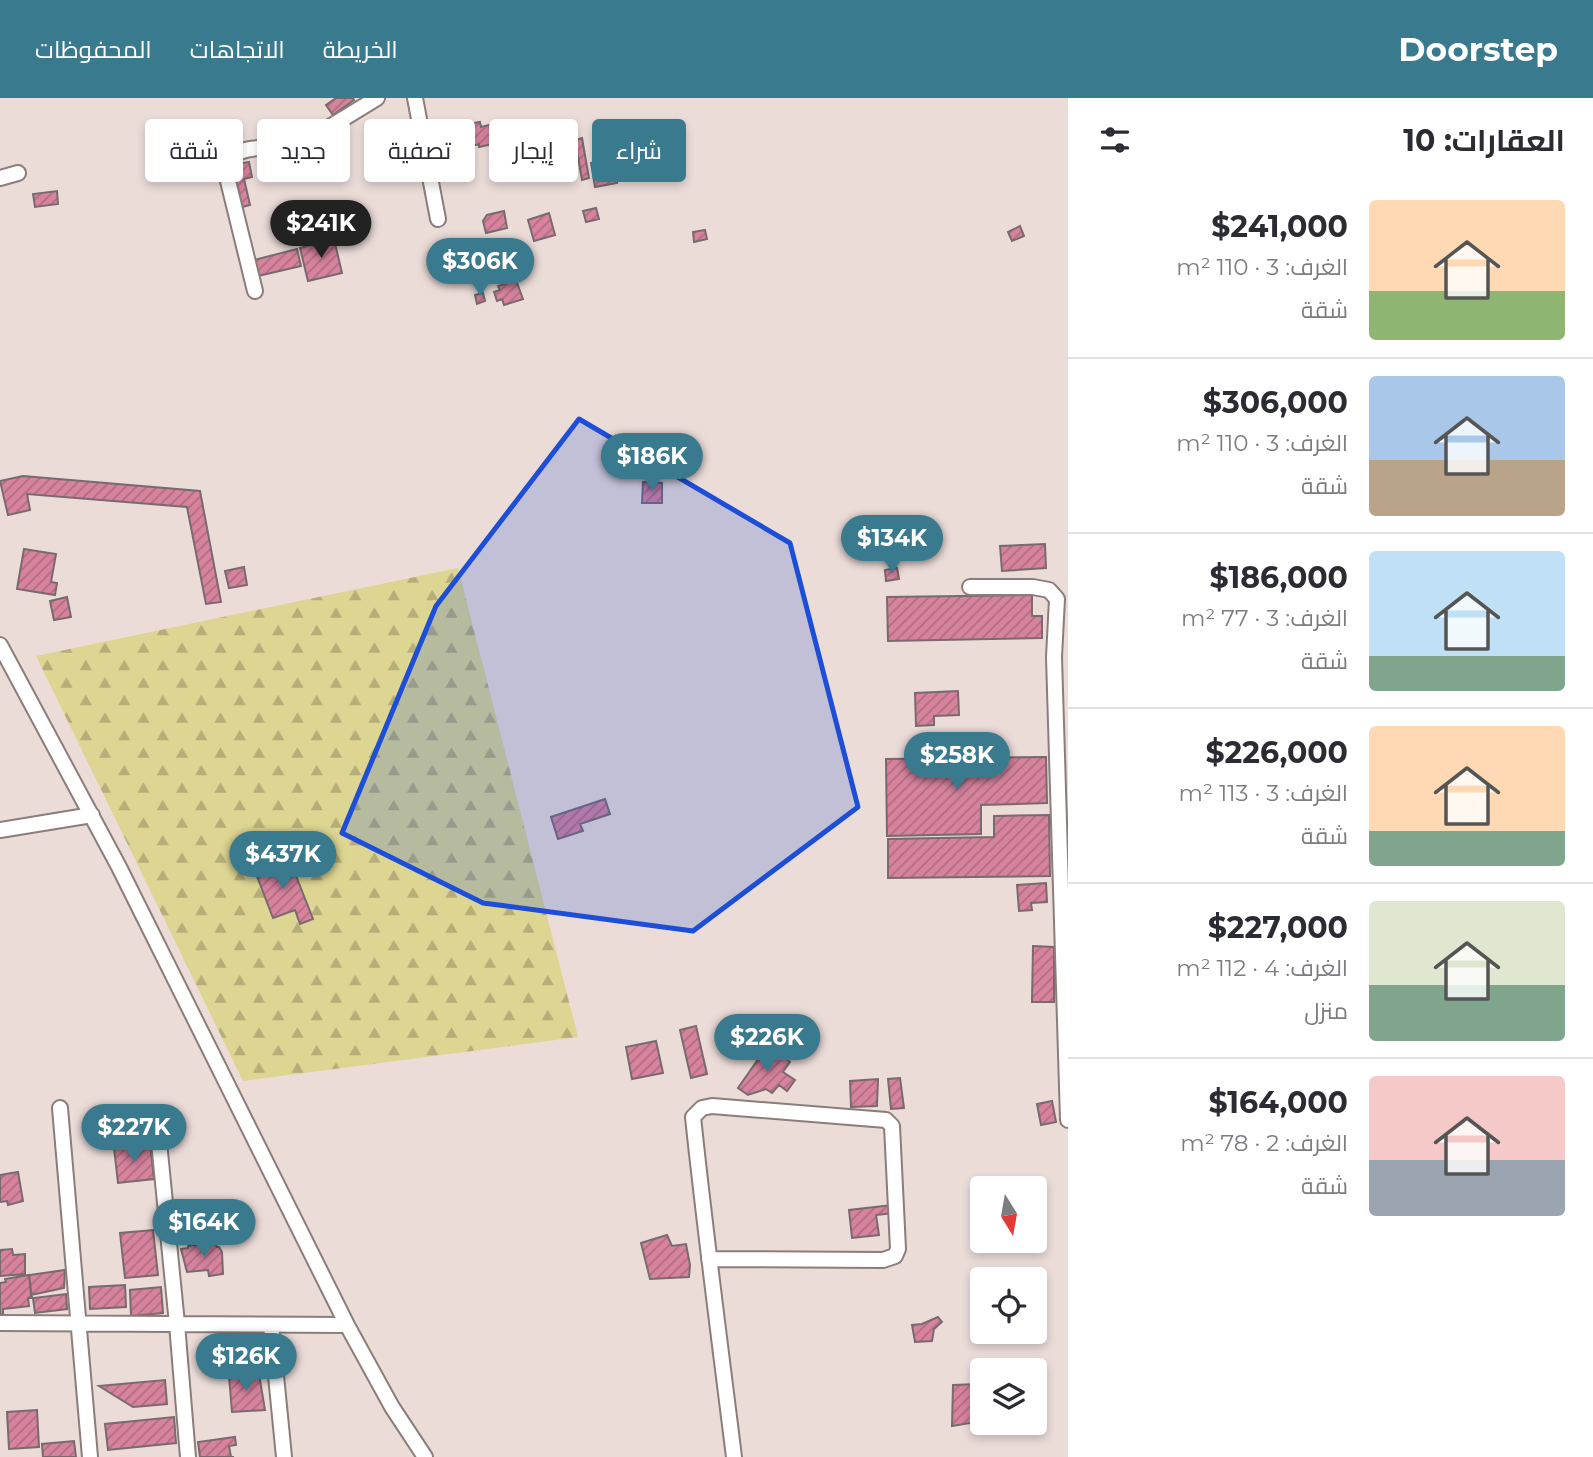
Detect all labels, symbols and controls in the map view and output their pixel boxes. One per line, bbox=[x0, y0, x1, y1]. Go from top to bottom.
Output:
text: Doorstep bbox=[1398, 29, 1558, 69]
text: المحفوظات bbox=[35, 35, 152, 64]
text: الاتجاهات bbox=[190, 35, 285, 64]
text: الخريطة bbox=[323, 35, 398, 64]
chip: شقة bbox=[145, 119, 243, 182]
chip: جديد bbox=[257, 119, 350, 182]
chip: تصفية bbox=[364, 119, 475, 182]
chip: إيجار bbox=[489, 119, 578, 182]
chip: شراء bbox=[592, 119, 686, 182]
icon: filters bbox=[1096, 121, 1134, 159]
text: العقارات: 10 bbox=[1403, 122, 1565, 159]
pin: $241K bbox=[272, 200, 370, 260]
text: $241,000 bbox=[1211, 208, 1348, 245]
text: $241K bbox=[286, 209, 356, 237]
icon: home bbox=[1425, 228, 1509, 312]
pin: $306K bbox=[431, 238, 529, 298]
text: $306K bbox=[442, 247, 518, 275]
text: الغرف: 3 · 110 m² bbox=[1176, 253, 1348, 281]
text: شقة bbox=[1301, 296, 1348, 324]
text: $306,000 bbox=[1203, 384, 1348, 421]
icon: home bbox=[1425, 404, 1509, 488]
text: الغرف: 3 · 110 m² bbox=[1176, 429, 1348, 457]
pin: $186K bbox=[603, 434, 701, 493]
text: $186K bbox=[617, 442, 687, 470]
text: شقة bbox=[1301, 472, 1348, 500]
pin: $134K bbox=[843, 516, 941, 575]
text: $134K bbox=[857, 524, 927, 552]
text: $186,000 bbox=[1210, 559, 1348, 596]
icon: home bbox=[1425, 579, 1509, 663]
text: الغرف: 3 · 77 m² bbox=[1181, 604, 1348, 632]
text: شقة bbox=[1301, 647, 1348, 675]
pin: $258K bbox=[908, 732, 1006, 792]
text: $226,000 bbox=[1205, 734, 1348, 771]
text: $258K bbox=[920, 741, 994, 769]
icon: home bbox=[1425, 754, 1509, 838]
text: الغرف: 3 · 113 m² bbox=[1179, 779, 1348, 807]
text: شقة bbox=[1301, 822, 1348, 850]
pin: $437K bbox=[234, 832, 332, 891]
text: $437K bbox=[245, 840, 321, 868]
text: $227,000 bbox=[1208, 909, 1348, 946]
icon: home bbox=[1425, 929, 1509, 1013]
text: الغرف: 4 · 112 m² bbox=[1176, 954, 1348, 982]
text: منزل bbox=[1304, 997, 1348, 1025]
pin: $226K bbox=[718, 1014, 816, 1074]
text: $226K bbox=[730, 1023, 804, 1051]
text: $164,000 bbox=[1208, 1084, 1348, 1121]
pin: $227K bbox=[85, 1104, 183, 1164]
icon: home bbox=[1425, 1104, 1509, 1188]
text: $227K bbox=[97, 1113, 171, 1141]
text: الغرف: 2 · 78 m² bbox=[1180, 1129, 1348, 1157]
text: شقة bbox=[1301, 1172, 1348, 1200]
north arrow bbox=[970, 1176, 1046, 1253]
map controls bbox=[970, 1176, 1047, 1435]
pin: $164K bbox=[155, 1200, 253, 1259]
text: $164K bbox=[169, 1208, 239, 1236]
button: locate bbox=[970, 1267, 1047, 1344]
pin: $126K bbox=[197, 1334, 295, 1393]
text: $126K bbox=[212, 1342, 280, 1370]
button: layers bbox=[970, 1358, 1047, 1435]

